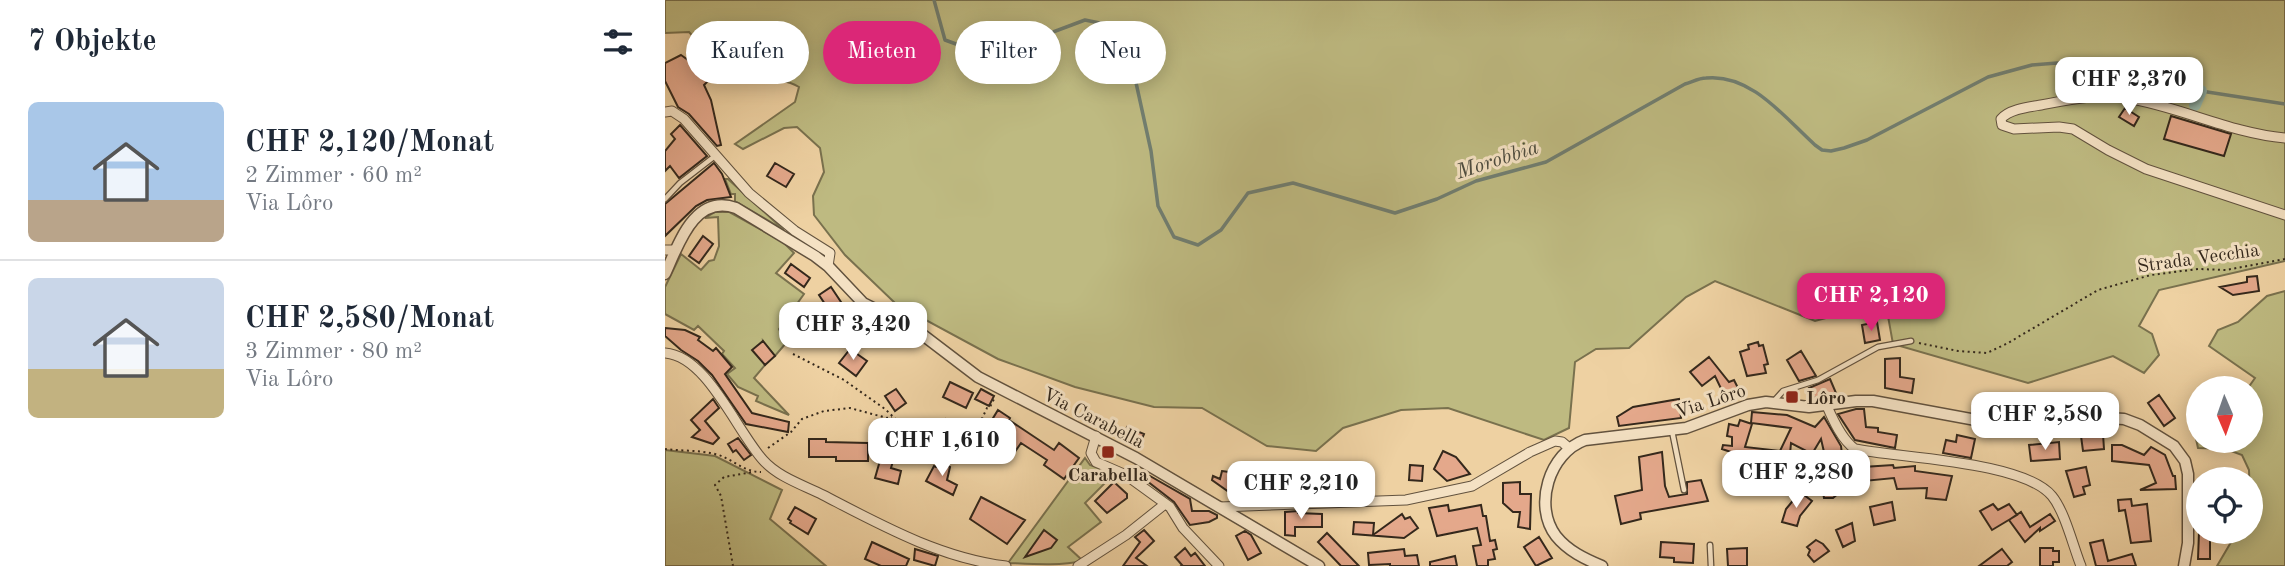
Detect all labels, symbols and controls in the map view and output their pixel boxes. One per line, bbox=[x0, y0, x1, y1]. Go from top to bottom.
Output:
chip: Kaufen bbox=[686, 21, 809, 84]
chip: Mieten bbox=[823, 21, 941, 84]
chip: Filter bbox=[955, 21, 1061, 84]
chip: Neu bbox=[1075, 21, 1166, 84]
icon: filters bbox=[599, 23, 637, 61]
text: 7 Objekte bbox=[28, 27, 157, 57]
pin: CHF 2,370 bbox=[2049, 58, 2209, 117]
text: CHF 2,370 bbox=[2071, 68, 2187, 91]
text: CHF 2,120/Monat bbox=[245, 128, 494, 158]
icon: home bbox=[84, 130, 168, 214]
water label: Morobbia bbox=[1453, 137, 1541, 184]
text: 2 Zimmer · 60 m² bbox=[245, 164, 422, 187]
text: Via Lôro bbox=[245, 192, 333, 215]
street label: Strada Vecchia bbox=[2136, 241, 2261, 277]
pin: CHF 2,120 bbox=[1791, 274, 1951, 333]
text: CHF 2,120 bbox=[1813, 284, 1929, 307]
pin: CHF 3,420 bbox=[773, 302, 933, 362]
text: CHF 2,580/Monat bbox=[245, 304, 494, 334]
icon: home bbox=[84, 306, 168, 390]
text: CHF 3,420 bbox=[795, 313, 911, 336]
text: 3 Zimmer · 80 m² bbox=[245, 340, 422, 363]
text: Via Lôro bbox=[245, 368, 333, 391]
north arrow bbox=[2186, 376, 2263, 453]
map controls bbox=[2186, 376, 2263, 544]
street label: Via Lôro bbox=[1673, 382, 1748, 423]
street label: Via Carabella bbox=[1039, 386, 1147, 453]
marker: Lôro bbox=[1784, 389, 1800, 405]
place label: Lôro bbox=[1806, 390, 1846, 409]
pin: CHF 2,580 bbox=[1965, 392, 2125, 452]
text: CHF 2,580 bbox=[1987, 403, 2103, 426]
pin: CHF 1,610 bbox=[862, 419, 1022, 478]
text: CHF 1,610 bbox=[884, 429, 1000, 452]
marker: Carabella bbox=[1100, 444, 1116, 460]
pin: CHF 2,280 bbox=[1716, 450, 1876, 510]
text: CHF 2,280 bbox=[1738, 461, 1854, 484]
pin: CHF 2,210 bbox=[1221, 462, 1381, 521]
place label: Carabella bbox=[1068, 467, 1149, 486]
button: locate bbox=[2186, 467, 2263, 544]
text: CHF 2,210 bbox=[1243, 472, 1359, 495]

